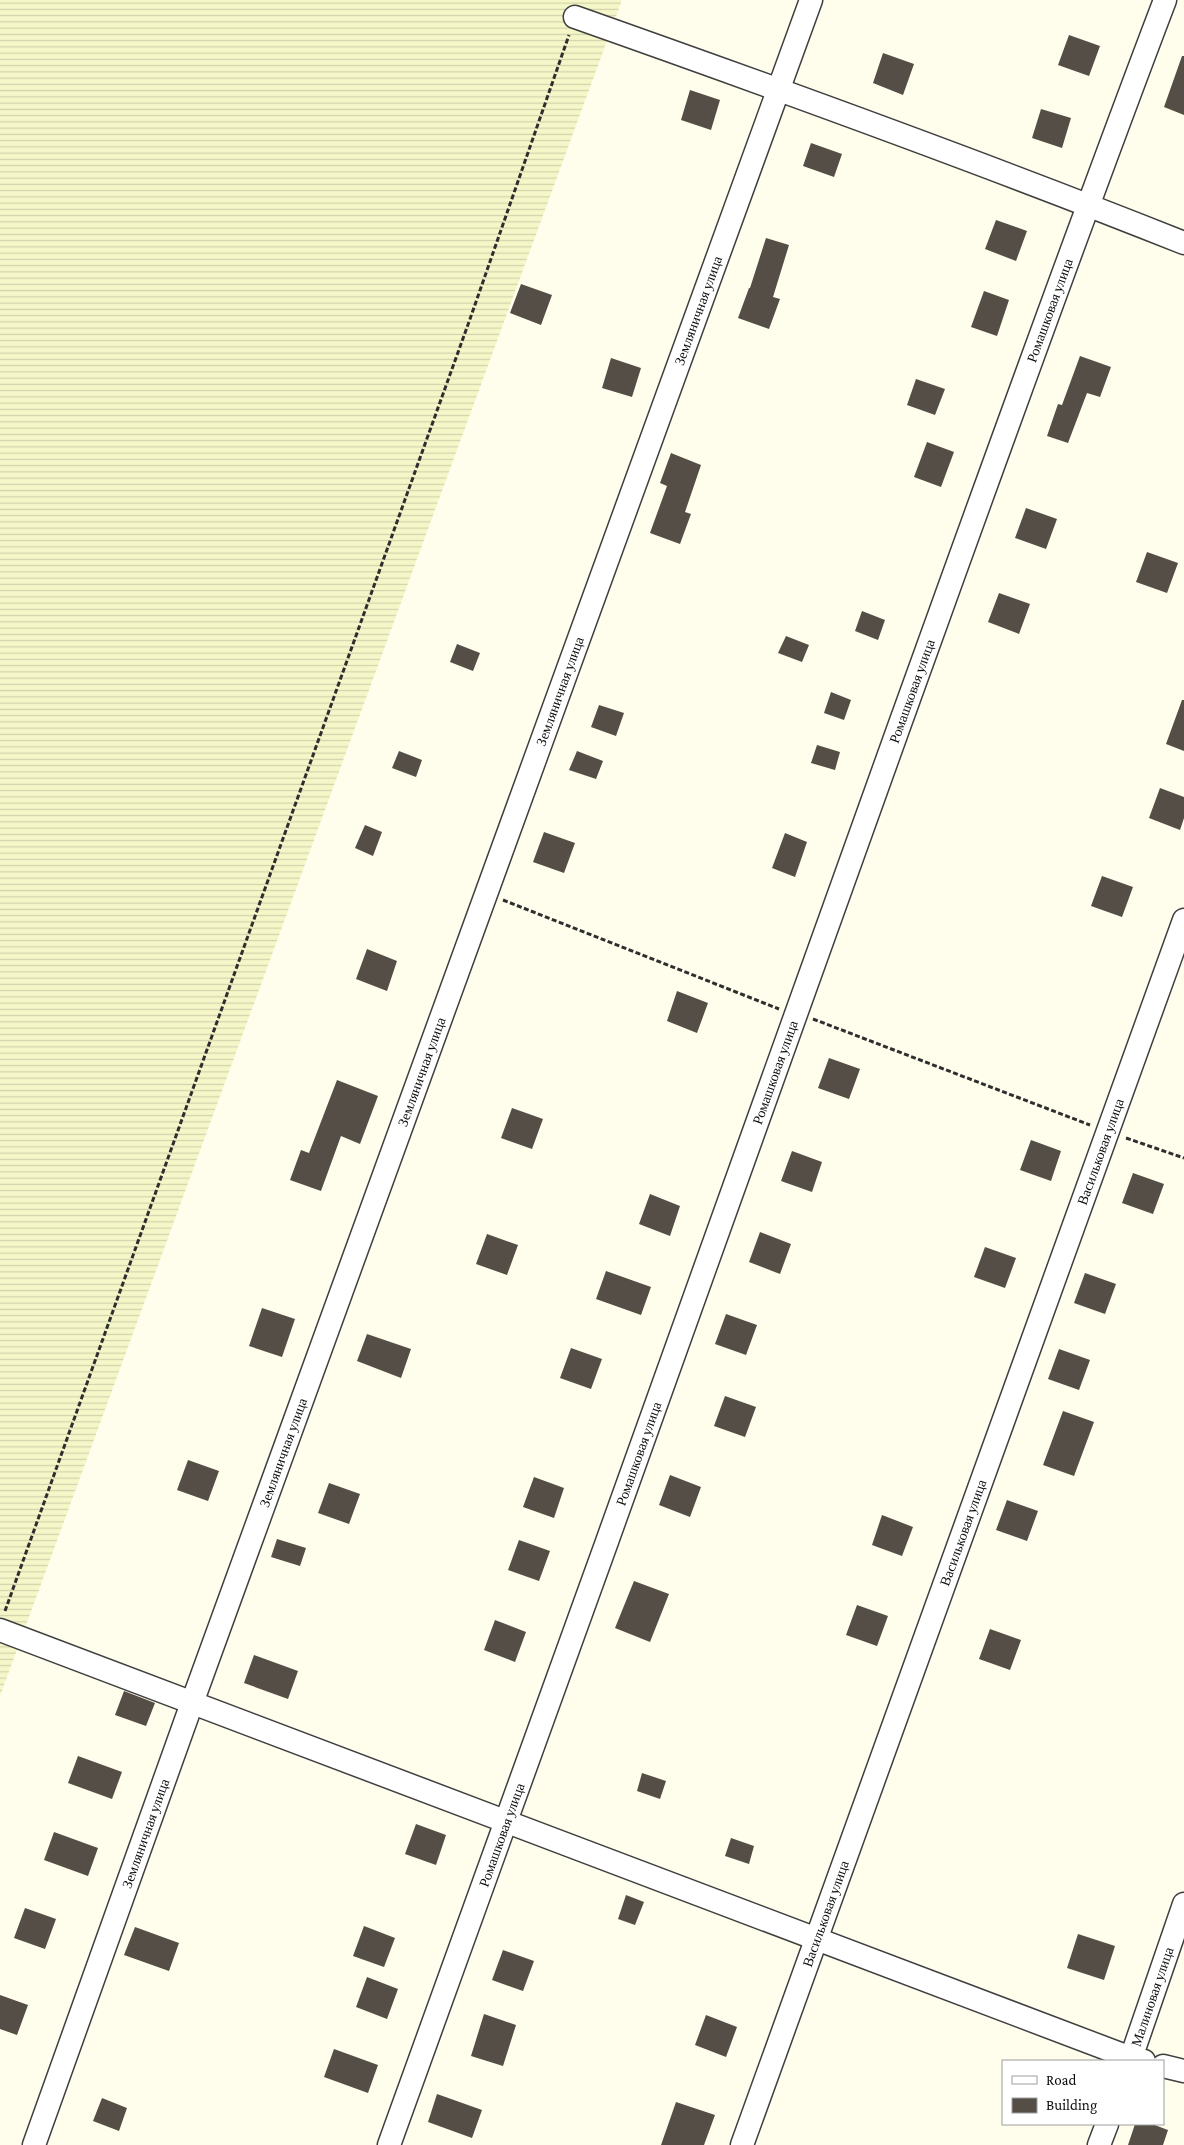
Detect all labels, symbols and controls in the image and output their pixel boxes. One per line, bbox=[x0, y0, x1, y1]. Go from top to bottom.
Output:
street label: Земляничная улица bbox=[671, 253, 726, 367]
street label: Ромашковая улица bbox=[1023, 255, 1076, 364]
street label: Земляничная улица bbox=[533, 634, 587, 748]
street label: Ромашковая улица bbox=[886, 636, 938, 745]
street label: Земляничная улица bbox=[394, 1014, 449, 1129]
street label: Ромашковая улица bbox=[749, 1018, 801, 1127]
street label: Васильковая улица bbox=[1074, 1096, 1127, 1207]
street label: Земляничная улица bbox=[256, 1395, 311, 1509]
street label: Ромашковая улица bbox=[613, 1399, 665, 1508]
street label: Васильковая улица bbox=[936, 1476, 990, 1588]
street label: Земляничная улица bbox=[119, 1776, 173, 1890]
street label: Ромашковая улица bbox=[475, 1780, 528, 1889]
street label: Васильковая улица bbox=[799, 1857, 852, 1969]
street label: Малиновая улица bbox=[1128, 1944, 1177, 2049]
legend bbox=[1002, 2060, 1164, 2125]
text: Road bbox=[1046, 2072, 1077, 2088]
text: Building bbox=[1046, 2097, 1097, 2114]

